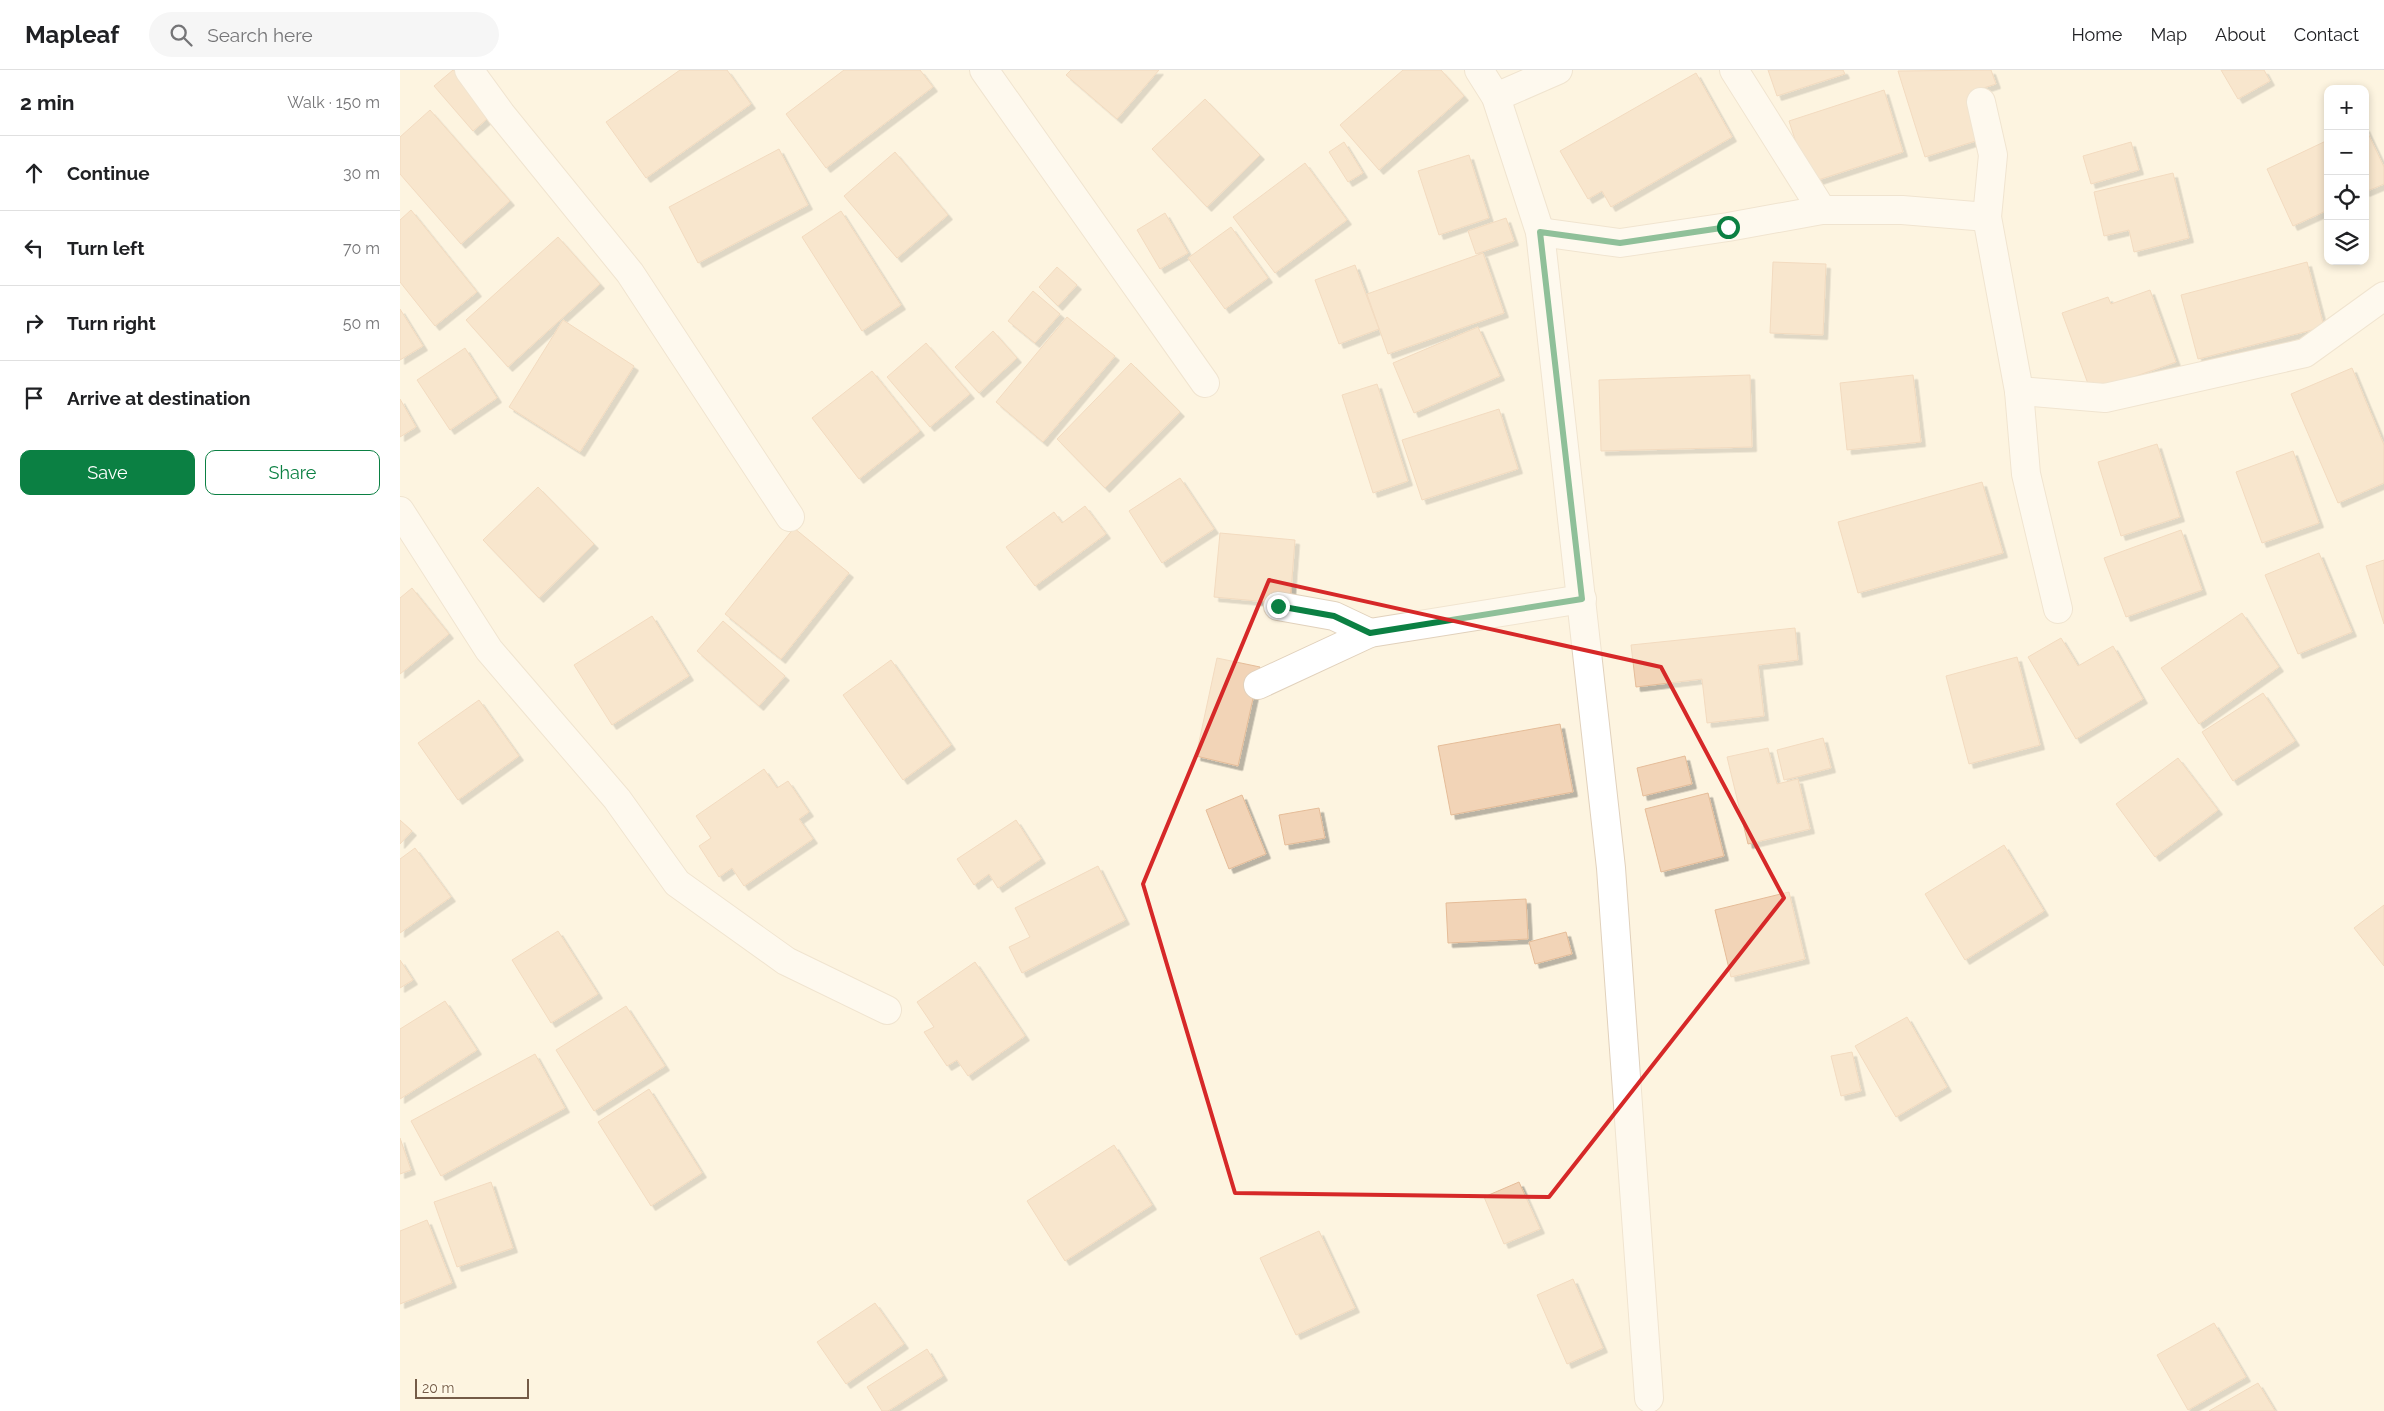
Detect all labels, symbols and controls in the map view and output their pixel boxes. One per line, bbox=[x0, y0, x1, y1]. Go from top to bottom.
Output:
search box bbox=[149, 12, 499, 57]
text: Mapleaf bbox=[25, 20, 119, 49]
icon: search bbox=[167, 21, 195, 49]
text: Search here bbox=[207, 24, 313, 46]
text: Home bbox=[2071, 24, 2122, 45]
text: Map bbox=[2150, 24, 2187, 45]
text: About bbox=[2215, 24, 2266, 45]
text: Contact bbox=[2294, 24, 2359, 45]
map controls bbox=[2324, 85, 2369, 265]
button: + bbox=[2324, 85, 2369, 130]
text: 2 min bbox=[20, 90, 74, 115]
text: Walk · 150 m bbox=[287, 93, 380, 112]
button: − bbox=[2324, 130, 2369, 175]
icon: ahead bbox=[20, 159, 48, 187]
text: Continue bbox=[67, 162, 150, 184]
text: 30 m bbox=[343, 164, 380, 183]
button: locate bbox=[2324, 175, 2369, 220]
route start bbox=[1717, 216, 1740, 239]
button: layers bbox=[2324, 220, 2369, 265]
icon: left bbox=[20, 234, 48, 262]
text: Turn left bbox=[67, 237, 144, 259]
text: 70 m bbox=[343, 239, 380, 258]
icon: right bbox=[20, 309, 48, 337]
text: Turn right bbox=[67, 312, 156, 334]
text: 50 m bbox=[343, 314, 380, 333]
icon: arrive bbox=[20, 384, 48, 412]
text: Arrive at destination bbox=[67, 387, 251, 409]
button: Save bbox=[20, 450, 195, 495]
button: Share bbox=[205, 450, 380, 495]
route end bbox=[1267, 595, 1290, 618]
scale bar bbox=[415, 1376, 529, 1399]
text: 20 m bbox=[422, 1380, 454, 1396]

